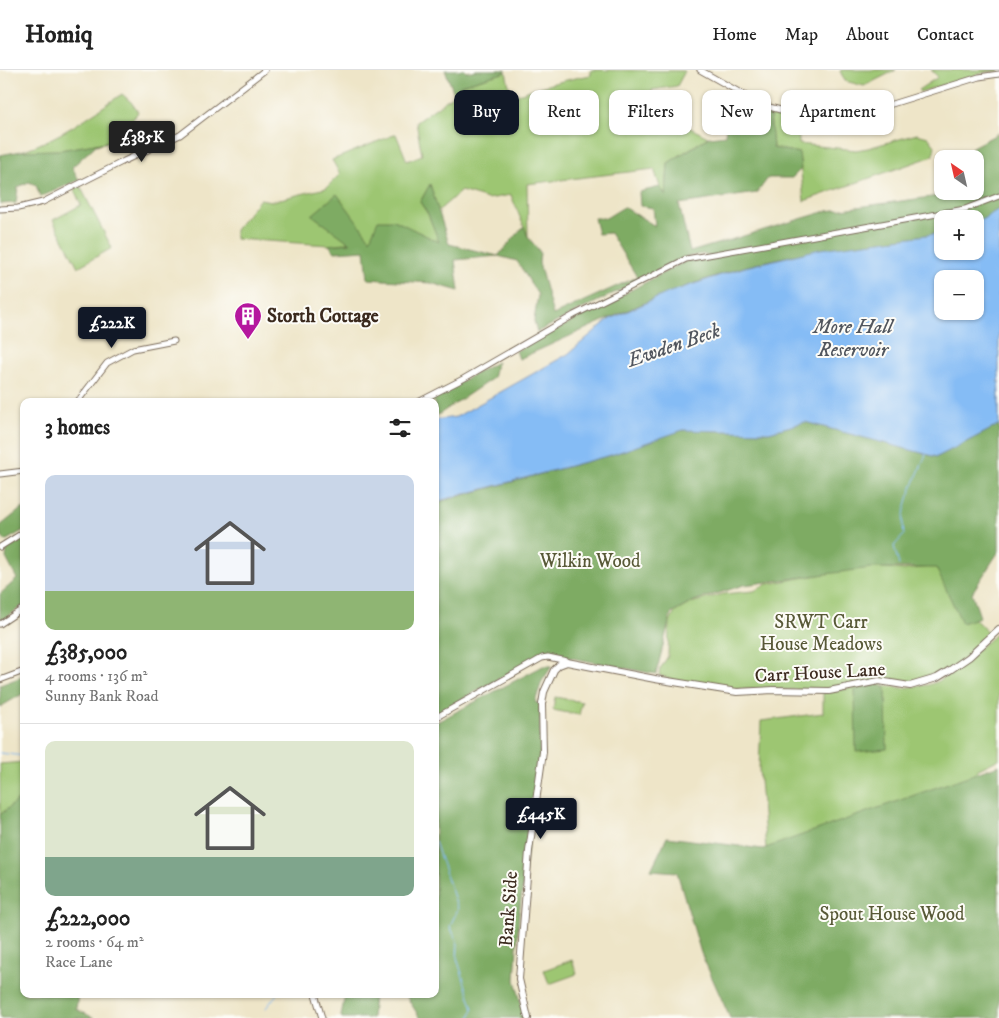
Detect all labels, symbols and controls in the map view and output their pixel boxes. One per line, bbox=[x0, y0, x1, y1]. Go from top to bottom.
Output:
text: Homiq bbox=[25, 20, 93, 50]
text: Home bbox=[712, 24, 757, 46]
text: Map bbox=[785, 24, 818, 46]
text: About bbox=[846, 24, 889, 46]
text: Contact bbox=[917, 24, 974, 46]
chip: Buy bbox=[454, 90, 519, 135]
chip: Rent bbox=[529, 90, 599, 135]
chip: Filters bbox=[609, 90, 692, 135]
chip: New bbox=[702, 90, 771, 135]
chip: Apartment bbox=[781, 90, 894, 135]
pin: £385K bbox=[107, 121, 177, 163]
text: £385K bbox=[120, 127, 164, 147]
north arrow bbox=[934, 150, 984, 200]
map controls bbox=[934, 150, 984, 320]
button: + bbox=[934, 210, 984, 260]
button: − bbox=[934, 270, 984, 320]
building icon: Storth Cottage bbox=[233, 301, 263, 340]
place label: Storth Cottage bbox=[267, 305, 379, 328]
pin: £222K bbox=[77, 306, 147, 349]
text: £222K bbox=[89, 313, 135, 333]
water label: More Hall Reservoir bbox=[811, 315, 895, 363]
water label: Ewden Beck bbox=[623, 318, 724, 374]
icon: filters bbox=[386, 414, 414, 442]
text: 3 homes bbox=[45, 415, 110, 441]
icon: home bbox=[185, 508, 275, 598]
park label: Wilkin Wood bbox=[539, 550, 641, 573]
park label: SRWT Carr House Meadows bbox=[760, 611, 882, 656]
text: £385,000 bbox=[45, 640, 127, 666]
street label: Carr House Lane bbox=[754, 658, 886, 688]
text: 4 rooms · 136 m² bbox=[45, 666, 148, 686]
text: Sunny Bank Road bbox=[45, 686, 159, 706]
icon: home bbox=[185, 773, 275, 863]
pin: £445K bbox=[506, 798, 576, 840]
text: £445K bbox=[517, 804, 565, 824]
street label: Bank Side bbox=[495, 870, 523, 948]
park label: Spout House Wood bbox=[820, 903, 965, 926]
text: £222,000 bbox=[45, 906, 130, 932]
text: 2 rooms · 64 m² bbox=[45, 932, 144, 952]
text: Race Lane bbox=[45, 952, 113, 972]

